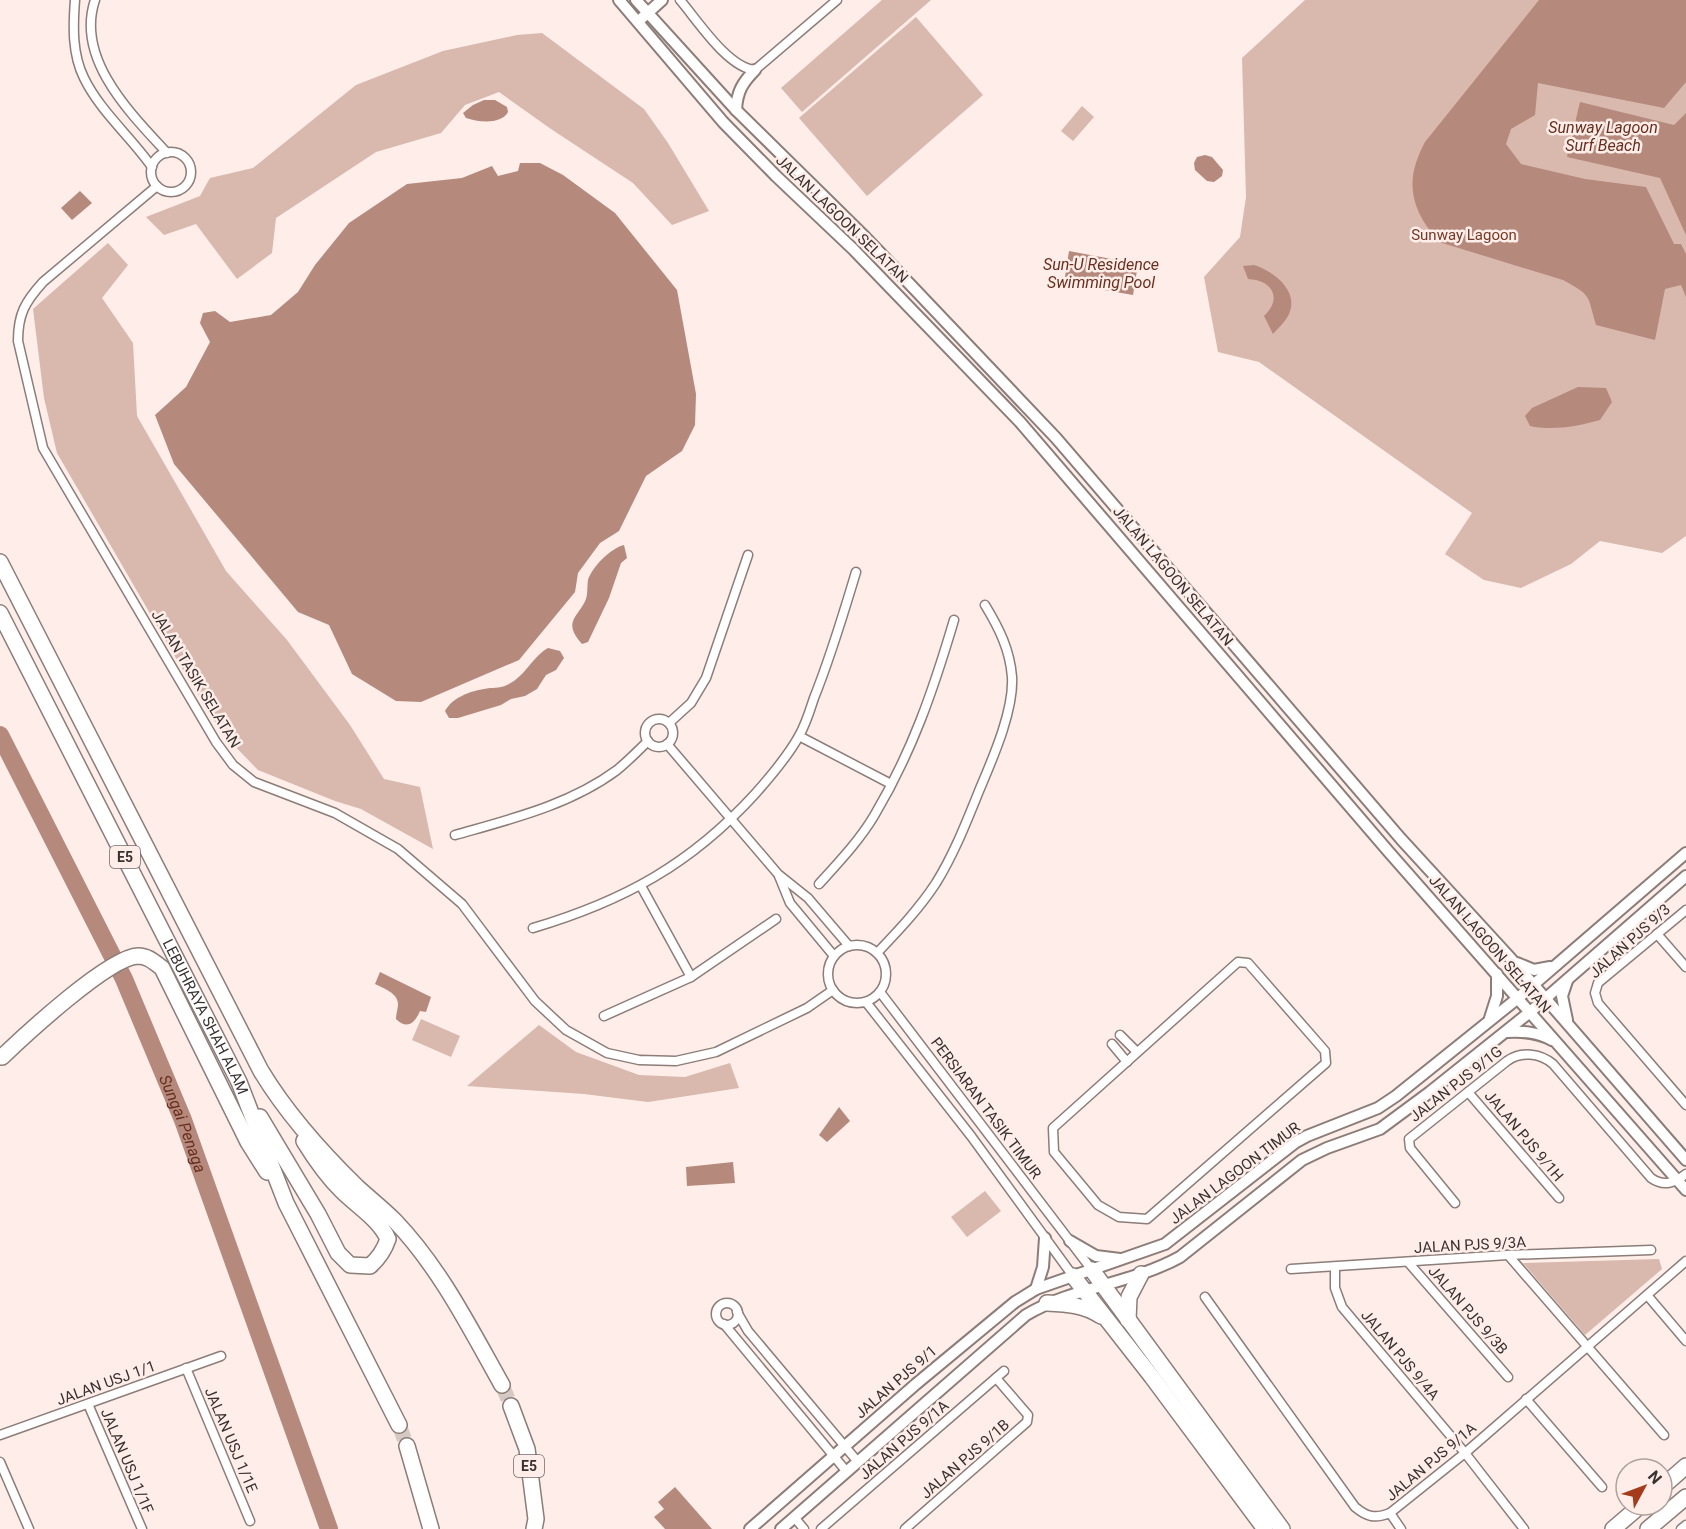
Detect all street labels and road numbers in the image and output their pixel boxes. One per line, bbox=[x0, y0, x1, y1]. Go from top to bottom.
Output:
street label: JALAN LAGOON SELATAN bbox=[772, 151, 912, 287]
street label: JALAN LAGOON SELATAN bbox=[1109, 502, 1237, 650]
street label: JALAN TASIK SELATAN bbox=[148, 607, 244, 751]
road number: E5 bbox=[110, 846, 140, 868]
street label: JALAN LAGOON SELATAN bbox=[1425, 871, 1555, 1017]
street label: JALAN PJS 9/3 bbox=[1586, 900, 1674, 982]
street label: LEBUHRAYA SHAH ALAM bbox=[159, 936, 252, 1097]
street label: PERSIARAN TASIK TIMUR bbox=[927, 1034, 1045, 1182]
street label: JALAN PJS 9/1G bbox=[1406, 1042, 1506, 1126]
street label: JALAN PJS 9/1H bbox=[1481, 1087, 1567, 1185]
street label: JALAN LAGOON TIMUR bbox=[1166, 1118, 1304, 1228]
street label: JALAN PJS 9/3A bbox=[1414, 1233, 1527, 1257]
street label: JALAN PJS 9/3B bbox=[1425, 1262, 1511, 1358]
street label: JALAN PJS 9/4A bbox=[1357, 1306, 1443, 1404]
street label: JALAN PJS 9/1 bbox=[851, 1342, 941, 1422]
street label: JALAN USJ 1/1 bbox=[54, 1357, 158, 1409]
street label: JALAN USJ 1/1E bbox=[201, 1385, 261, 1496]
street label: JALAN PJS 9/1A bbox=[856, 1396, 952, 1484]
street label: JALAN USJ 1/1F bbox=[97, 1406, 157, 1516]
street label: JALAN PJS 9/1B bbox=[917, 1416, 1013, 1502]
street label: JALAN PJS 9/1A bbox=[1382, 1419, 1480, 1505]
road number: E5 bbox=[514, 1455, 544, 1477]

